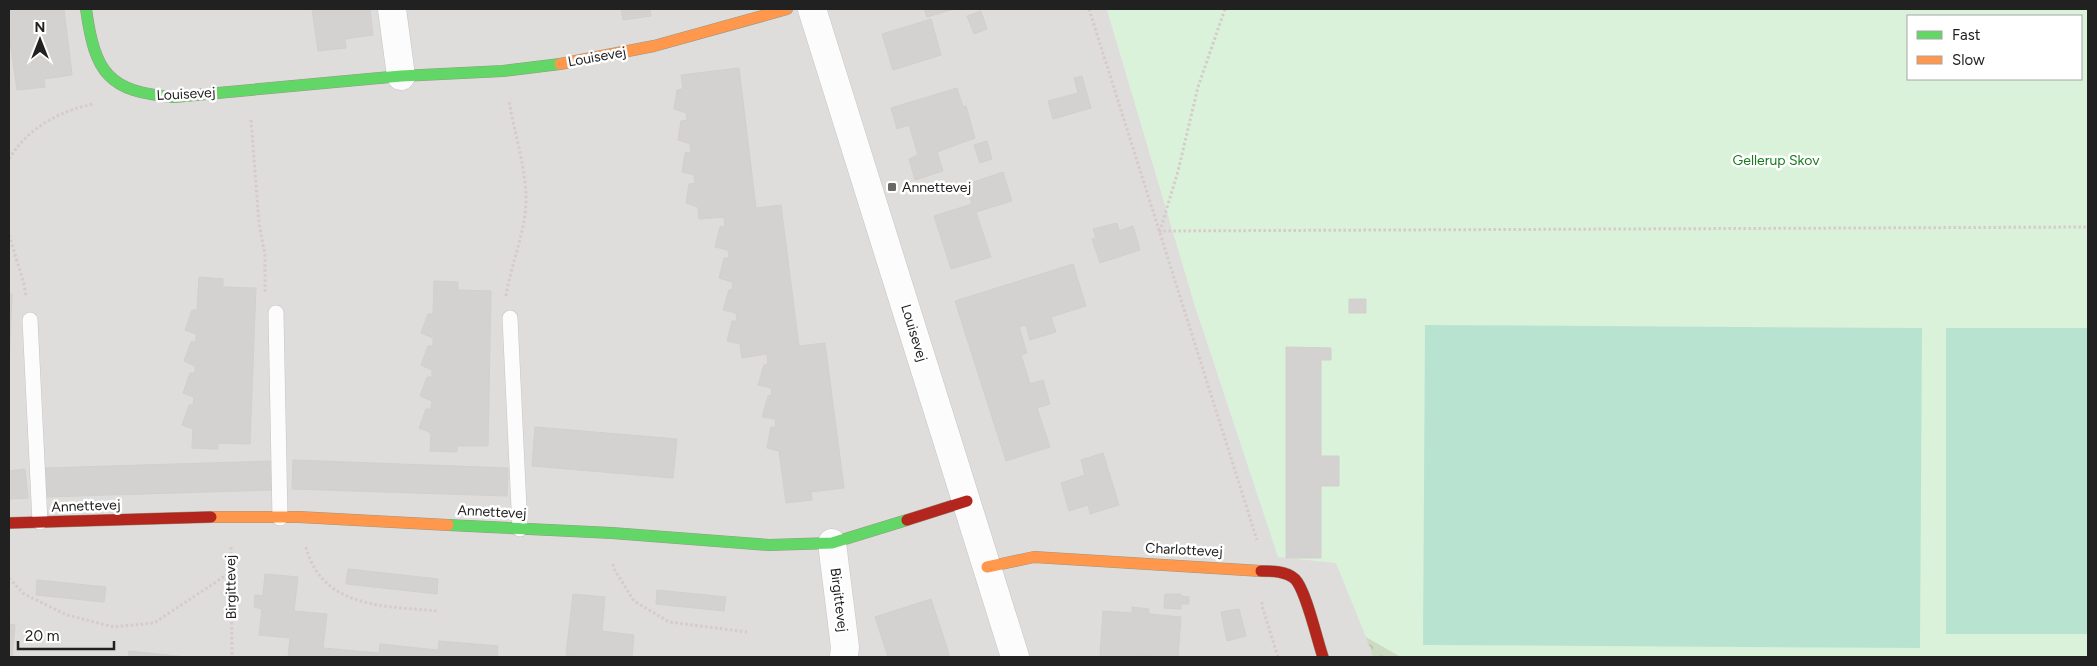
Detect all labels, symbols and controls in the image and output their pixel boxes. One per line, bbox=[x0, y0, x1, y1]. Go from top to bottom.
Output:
north arrow bbox=[15, 15, 65, 65]
legend bbox=[1907, 15, 2082, 80]
text: N bbox=[35, 19, 45, 36]
text: Fast bbox=[1952, 26, 1981, 44]
street label: Louisevej bbox=[566, 44, 628, 70]
text: Slow bbox=[1952, 51, 1985, 69]
street label: Louisevej bbox=[156, 84, 216, 104]
park label: Gellerup Skov bbox=[1733, 152, 1820, 169]
place label: Annettevej bbox=[902, 179, 971, 196]
marker: Annettevej bbox=[886, 181, 898, 193]
street label: Louisevej bbox=[897, 302, 931, 364]
street label: Annettevej bbox=[51, 496, 121, 516]
street label: Annettevej bbox=[457, 502, 527, 522]
street label: Charlottevej bbox=[1145, 539, 1223, 561]
street label: Birgittevej bbox=[222, 555, 240, 619]
street label: Birgittevej bbox=[827, 567, 851, 633]
scale bar bbox=[18, 618, 114, 650]
text: 20 m bbox=[25, 627, 59, 645]

